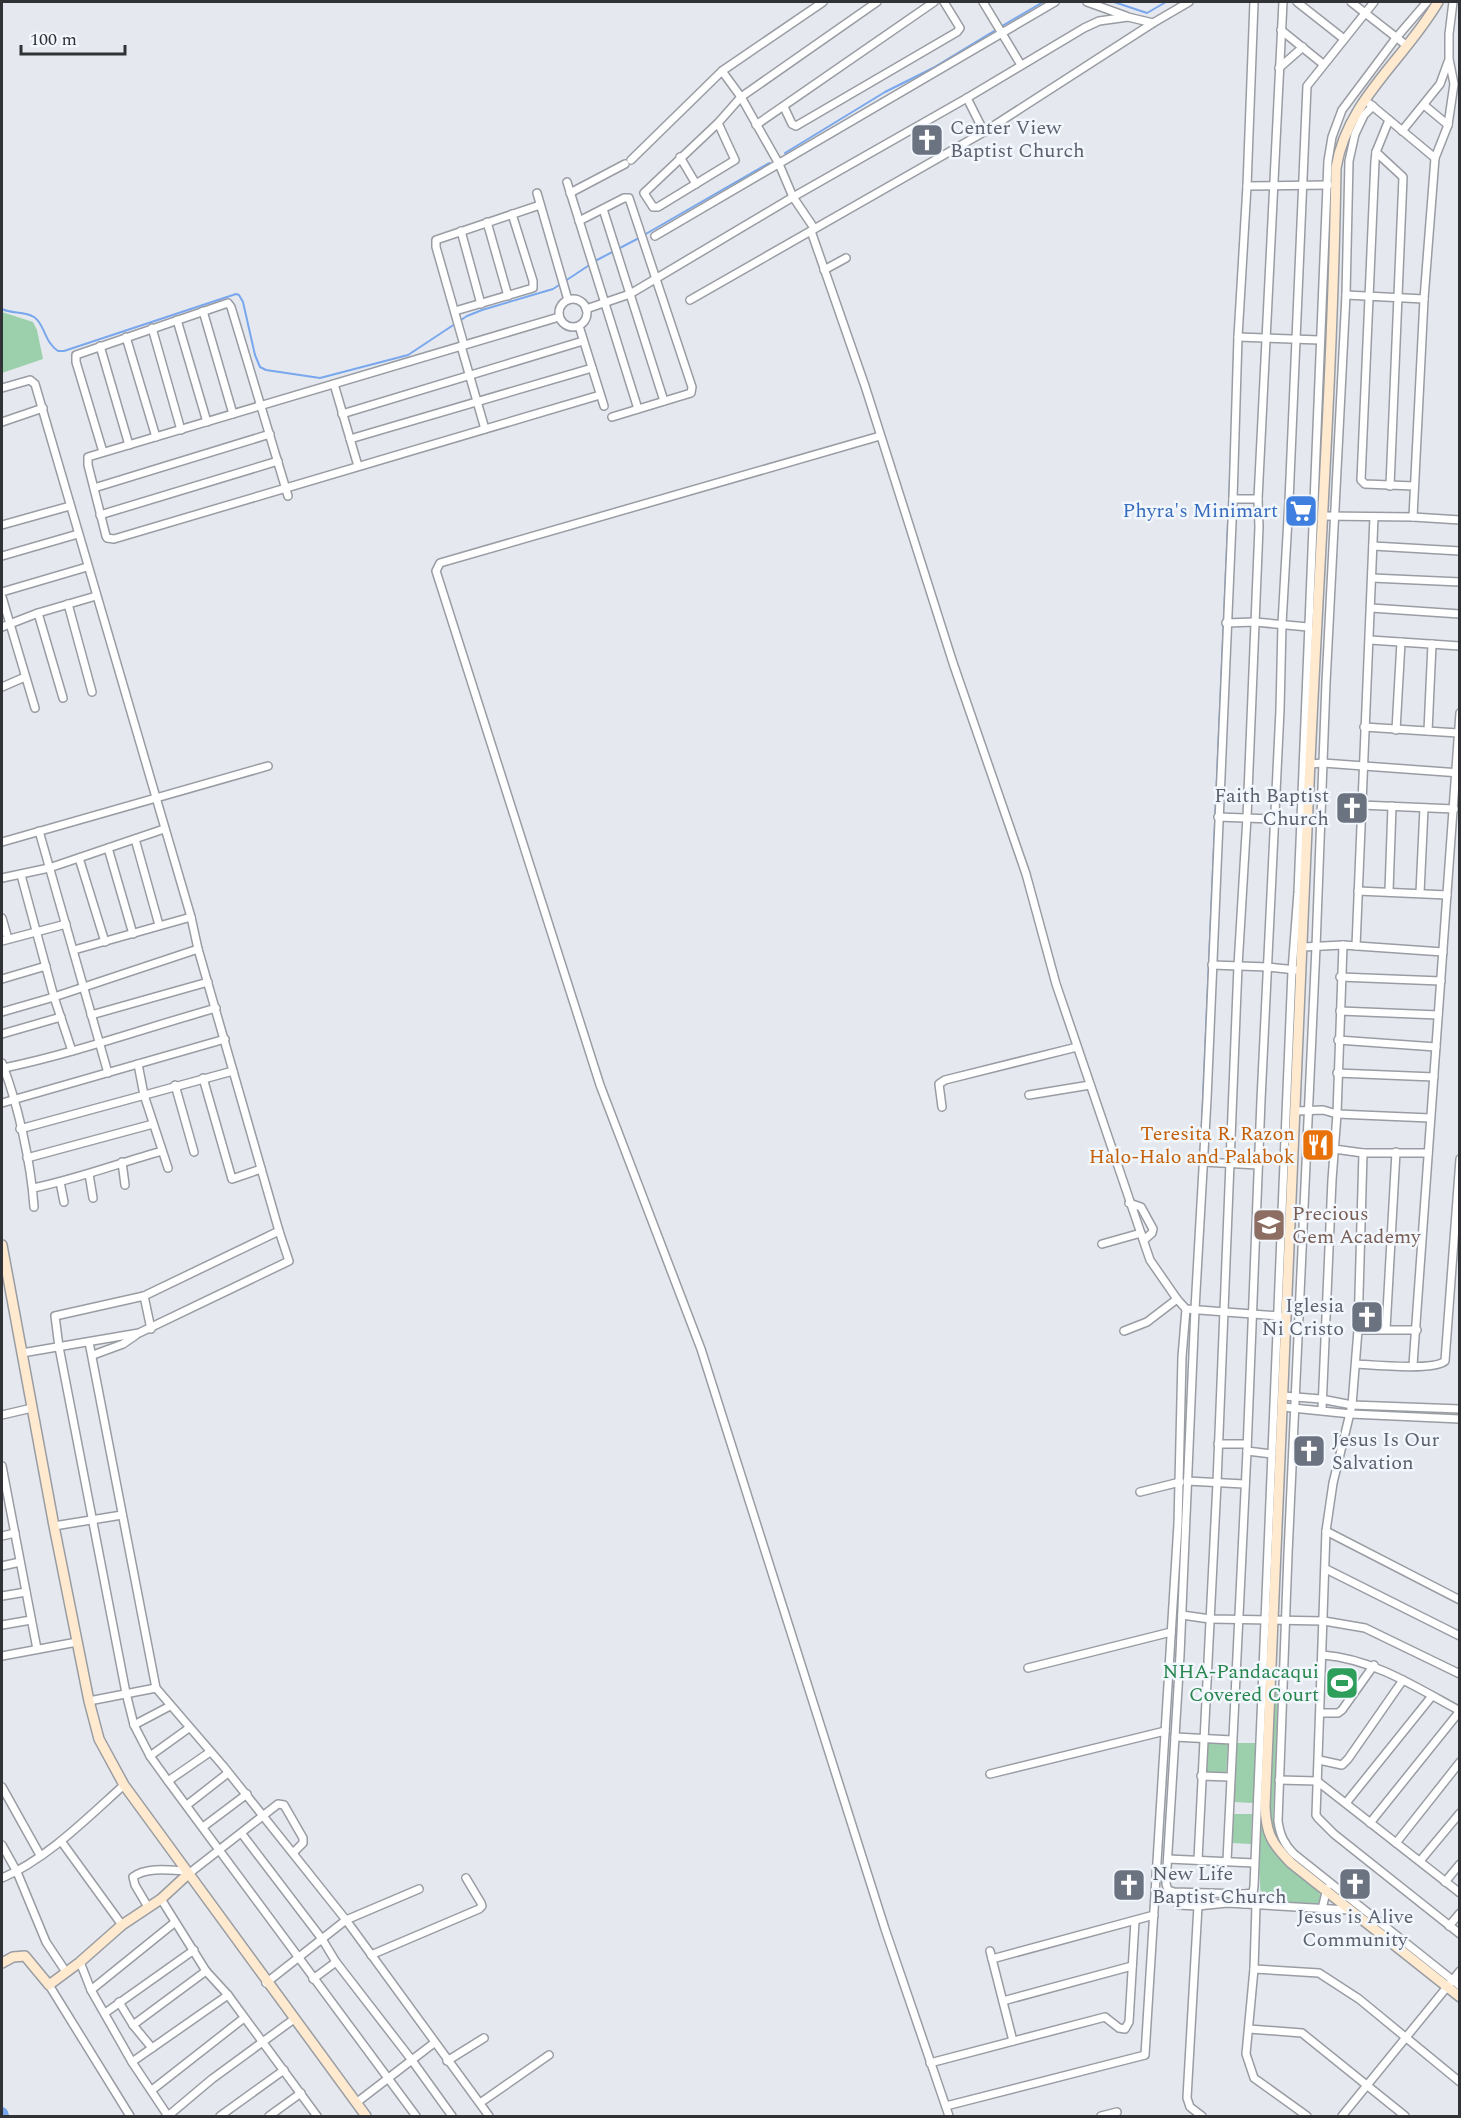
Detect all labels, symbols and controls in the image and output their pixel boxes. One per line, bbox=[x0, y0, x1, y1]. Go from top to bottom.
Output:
scale bar bbox=[21, 18, 124, 56]
text: 100 m bbox=[30, 26, 77, 53]
place label: Center View Baptist Church bbox=[950, 113, 1085, 166]
church icon: Center View Baptist Church bbox=[909, 122, 945, 158]
supermarket icon: Phyra's Minimart bbox=[1283, 493, 1319, 529]
place label: Phyra's Minimart bbox=[1123, 496, 1278, 526]
place label: Faith Baptist Church bbox=[1214, 781, 1329, 834]
church icon: Faith Baptist Church bbox=[1334, 790, 1370, 826]
place label: Teresita R. Razon Halo-Halo and Palabok bbox=[1089, 1119, 1295, 1172]
restaurant icon: Teresita R. Razon Halo-Halo and Palabok bbox=[1300, 1127, 1336, 1163]
place label: Precious Gem Academy bbox=[1292, 1199, 1422, 1252]
school or university icon: Precious Gem Academy bbox=[1251, 1207, 1287, 1243]
place label: Iglesia Ni Cristo bbox=[1262, 1291, 1344, 1344]
church icon: Iglesia Ni Cristo bbox=[1349, 1299, 1385, 1335]
place label: Jesus Is Our Salvation bbox=[1332, 1425, 1439, 1478]
church icon: Jesus Is Our Salvation bbox=[1291, 1433, 1327, 1469]
place label: NHA-Pandacaqui Covered Court bbox=[1162, 1657, 1319, 1710]
sports icon: NHA-Pandacaqui Covered Court bbox=[1324, 1665, 1360, 1701]
place label: New Life Baptist Church bbox=[1152, 1859, 1287, 1912]
church icon: Jesus is Alive Community bbox=[1337, 1866, 1373, 1902]
church icon: New Life Baptist Church bbox=[1111, 1867, 1147, 1903]
place label: Jesus is Alive Community bbox=[1297, 1902, 1413, 1955]

